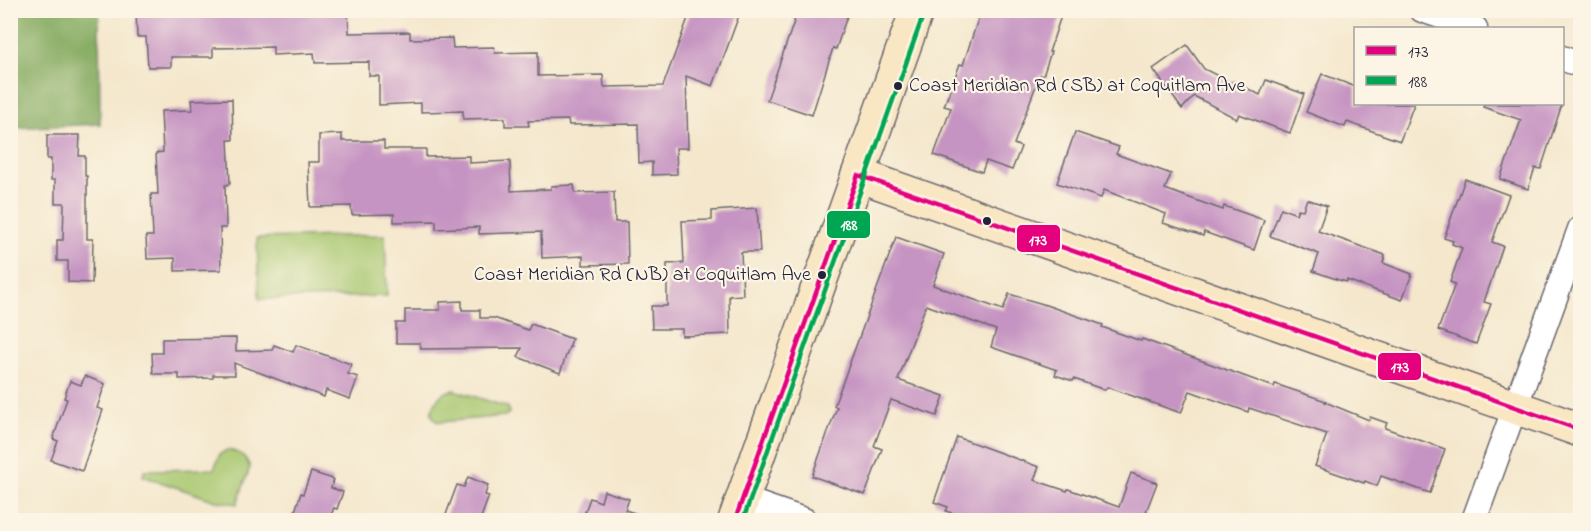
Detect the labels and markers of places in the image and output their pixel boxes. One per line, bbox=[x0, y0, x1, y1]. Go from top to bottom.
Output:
place label: Coast Meridian Rd (SB) at Coquitlam Ave bbox=[909, 72, 1246, 101]
marker: Coast Meridian Rd (SB) at Coquitlam Ave bbox=[892, 80, 904, 92]
unlabelled marker bbox=[981, 215, 993, 227]
place label: Coast Meridian Rd (NB) at Coquitlam Ave bbox=[474, 261, 811, 290]
marker: Coast Meridian Rd (NB) at Coquitlam Ave bbox=[816, 269, 828, 281]

